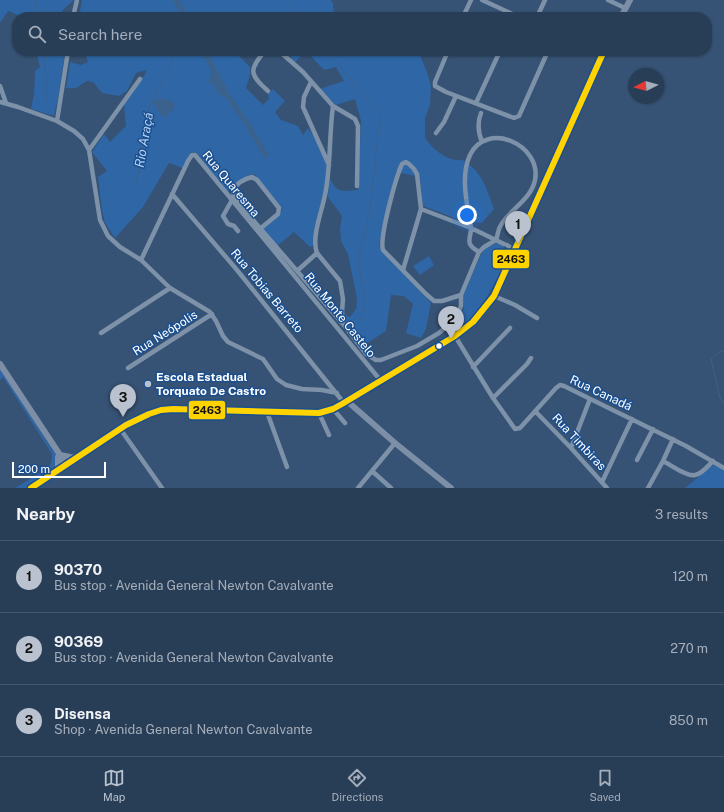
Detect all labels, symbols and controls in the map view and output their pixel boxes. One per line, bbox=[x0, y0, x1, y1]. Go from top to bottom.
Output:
search box bbox=[12, 12, 712, 56]
icon: search bbox=[26, 23, 48, 45]
text: Search here bbox=[58, 26, 142, 43]
north arrow bbox=[628, 68, 664, 104]
water label: Rio Araçá bbox=[132, 111, 156, 169]
street label: Rua Quaresma bbox=[199, 148, 263, 220]
your location bbox=[457, 205, 477, 225]
pin: 1 bbox=[505, 211, 531, 244]
street label: Rua Tobias Barreto bbox=[228, 246, 306, 336]
line badge: 2463 bbox=[492, 249, 530, 269]
text: 2463 bbox=[497, 253, 525, 265]
street label: Rua Monte Castelo bbox=[302, 270, 379, 360]
pin: 2 bbox=[438, 306, 464, 339]
street label: Rua Neópolis bbox=[130, 308, 200, 358]
unlabelled marker bbox=[434, 341, 444, 351]
place label: Escola Estadual Torquato De Castro bbox=[156, 370, 266, 398]
street label: Rua Canadá bbox=[568, 373, 634, 413]
marker: Escola Estadual Torquato De Castro bbox=[143, 379, 153, 389]
pin: 3 bbox=[110, 384, 136, 417]
line badge: 2463 bbox=[188, 400, 226, 420]
text: 2463 bbox=[193, 404, 221, 416]
street label: Rua Timbiras bbox=[549, 411, 609, 473]
scale bar bbox=[12, 460, 106, 479]
text: 200 m bbox=[18, 463, 50, 475]
text: Nearby bbox=[16, 504, 75, 524]
text: 3 results bbox=[655, 507, 708, 522]
text: 90370 bbox=[54, 561, 102, 578]
text: 1 bbox=[26, 569, 32, 584]
text: 120 m bbox=[673, 569, 708, 584]
text: Bus stop · Avenida General Newton Cavalvante bbox=[54, 578, 334, 593]
text: 90369 bbox=[54, 633, 103, 650]
text: 2 bbox=[25, 641, 33, 656]
text: 270 m bbox=[670, 641, 708, 656]
text: Bus stop · Avenida General Newton Cavalvante bbox=[54, 650, 334, 665]
text: Disensa bbox=[54, 705, 111, 722]
text: 3 bbox=[25, 713, 33, 728]
text: 850 m bbox=[669, 713, 708, 728]
text: Shop · Avenida General Newton Cavalvante bbox=[54, 722, 313, 737]
tab: Map bbox=[103, 767, 125, 803]
tab: Directions bbox=[332, 767, 383, 803]
tab: Saved bbox=[589, 767, 621, 803]

